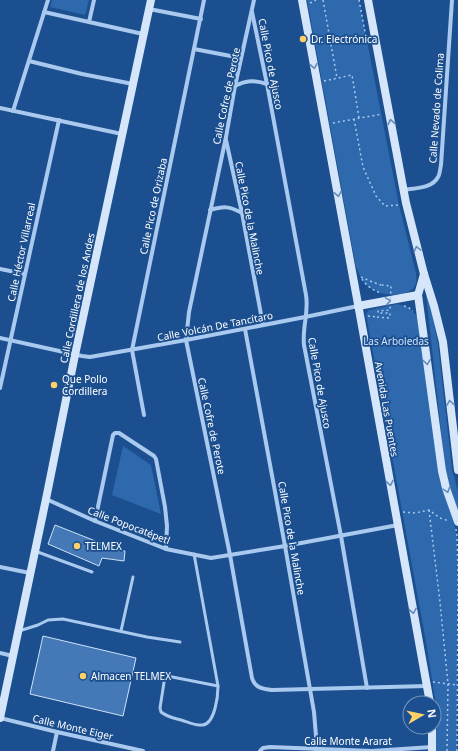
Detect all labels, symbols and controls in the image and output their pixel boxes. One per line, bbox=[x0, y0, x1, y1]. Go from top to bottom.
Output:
street label: Calle Pico de Ajusco bbox=[255, 17, 287, 111]
place label: Dr. Electrónica bbox=[311, 32, 377, 46]
marker: Dr. Electrónica bbox=[298, 34, 308, 44]
street label: Calle Cofre de Perote bbox=[209, 46, 243, 146]
street label: Calle Nevado de Colima bbox=[425, 52, 447, 164]
one-way arrow bbox=[309, 63, 318, 69]
one-way arrow bbox=[387, 119, 395, 125]
street label: Calle Pico de Orizaba bbox=[136, 156, 170, 256]
street label: Calle Pico de la Malinche bbox=[232, 160, 268, 276]
one-way arrow bbox=[333, 191, 341, 197]
street label: Calle Héctor Villarreal bbox=[4, 201, 38, 303]
street label: Calle Cordillera de los Andes bbox=[56, 231, 98, 364]
one-way arrow bbox=[414, 246, 422, 252]
one-way arrow bbox=[385, 297, 391, 306]
street label: Calle Volcán De Tancítaro bbox=[156, 308, 274, 344]
park label: Las Arboledas bbox=[363, 334, 429, 348]
street label: Calle Pico de Ajusco bbox=[305, 336, 335, 430]
one-way arrow bbox=[422, 359, 431, 365]
street label: Avenida Las Puentes bbox=[372, 360, 402, 458]
place label: Que Pollo Cordillera bbox=[62, 372, 108, 398]
street label: Calle Cofre de Perote bbox=[195, 376, 229, 476]
marker: Que Pollo Cordillera bbox=[49, 380, 59, 390]
one-way arrow bbox=[446, 400, 455, 406]
street label: Calle Pico de la Malinche bbox=[275, 480, 309, 596]
one-way arrow bbox=[385, 480, 394, 486]
one-way arrow bbox=[442, 486, 451, 493]
street label: Calle Popocatépetl bbox=[86, 503, 172, 547]
place label: TELMEX bbox=[85, 539, 122, 553]
marker: TELMEX bbox=[72, 541, 82, 551]
one-way arrow bbox=[409, 607, 417, 614]
place label: Almacen TELMEX bbox=[91, 669, 171, 683]
marker: Almacen TELMEX bbox=[78, 671, 88, 681]
north arrow bbox=[402, 695, 442, 735]
text: N bbox=[424, 708, 440, 719]
street label: Calle Monte Eiger bbox=[31, 711, 115, 743]
street label: Calle Monte Ararat bbox=[304, 734, 392, 748]

